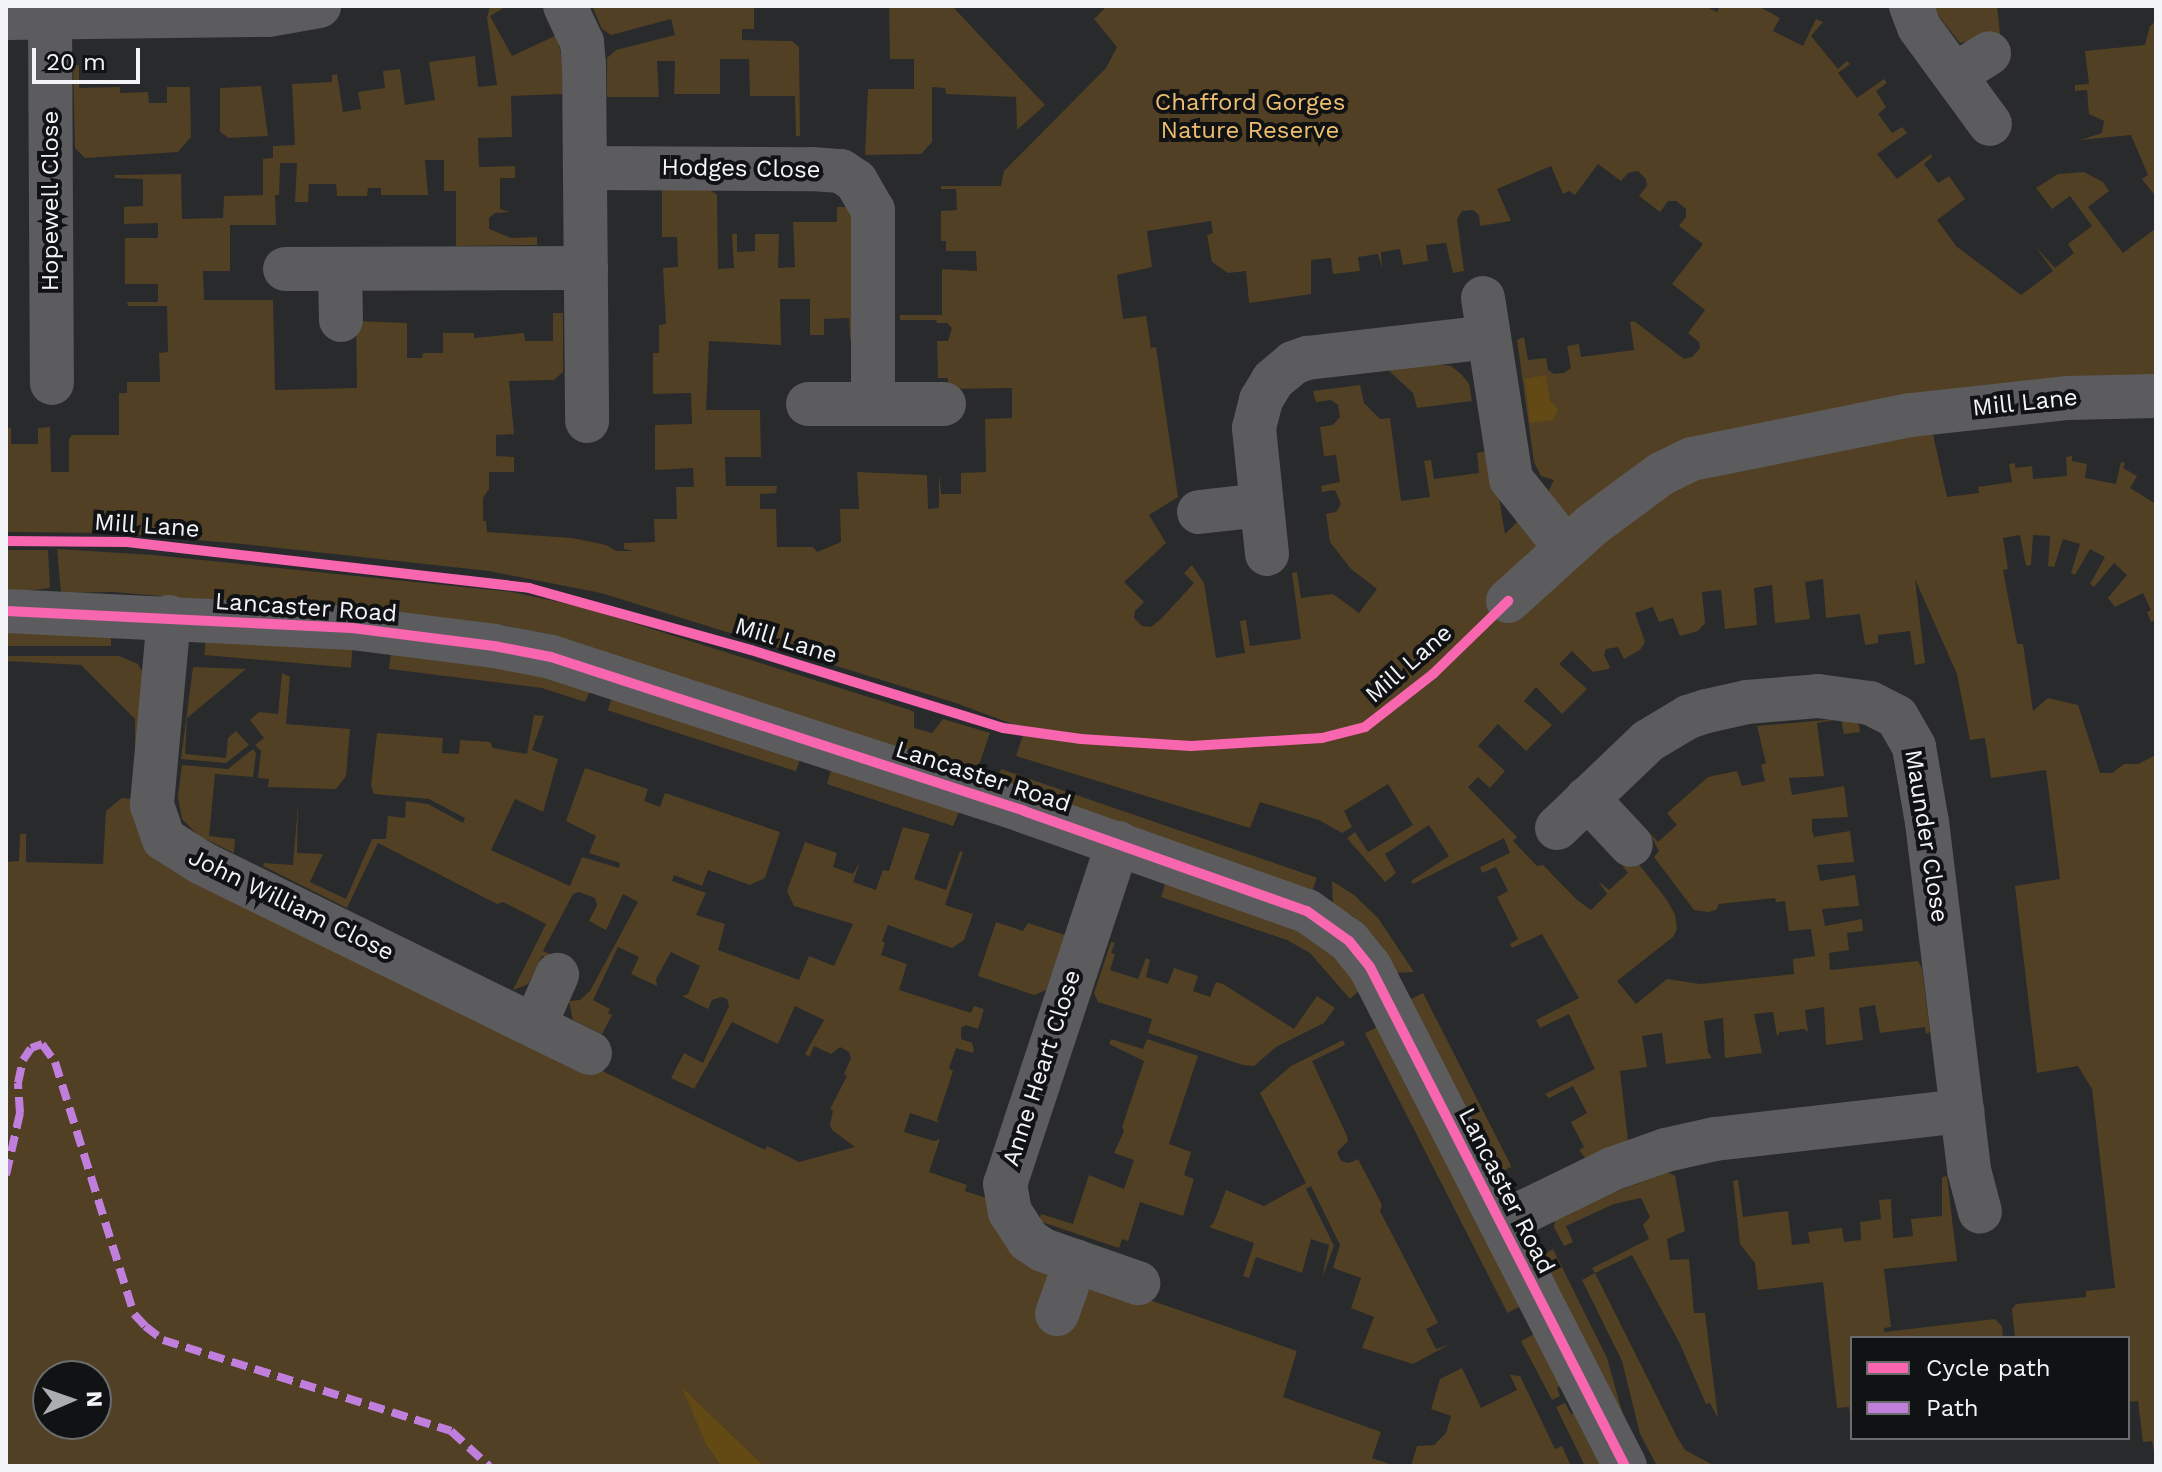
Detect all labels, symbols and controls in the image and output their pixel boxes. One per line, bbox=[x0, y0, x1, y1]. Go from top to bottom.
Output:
scale bar bbox=[36, 32, 144, 82]
text: 20 m bbox=[46, 48, 106, 76]
park label: Chafford Gorges Nature Reserve bbox=[1155, 89, 1345, 145]
street label: Hopewell Close bbox=[37, 110, 65, 292]
street label: Hodges Close bbox=[661, 153, 821, 185]
street label: Mill Lane bbox=[1971, 383, 2079, 423]
street label: Mill Lane bbox=[93, 508, 201, 544]
street label: Lancaster Road bbox=[214, 587, 398, 629]
street label: Mill Lane bbox=[731, 612, 841, 670]
street label: Mill Lane bbox=[1359, 618, 1459, 710]
street label: Lancaster Road bbox=[892, 735, 1074, 819]
street label: Maunder Close bbox=[1898, 747, 1954, 925]
street label: John William Close bbox=[183, 843, 399, 967]
street label: Anne Heart Close bbox=[997, 966, 1087, 1170]
street label: Lancaster Road bbox=[1452, 1103, 1560, 1279]
legend bbox=[1850, 1336, 2130, 1440]
text: Cycle path bbox=[1926, 1354, 2051, 1382]
north arrow bbox=[32, 1360, 112, 1440]
text: N bbox=[82, 1391, 107, 1408]
text: Path bbox=[1926, 1394, 1979, 1422]

